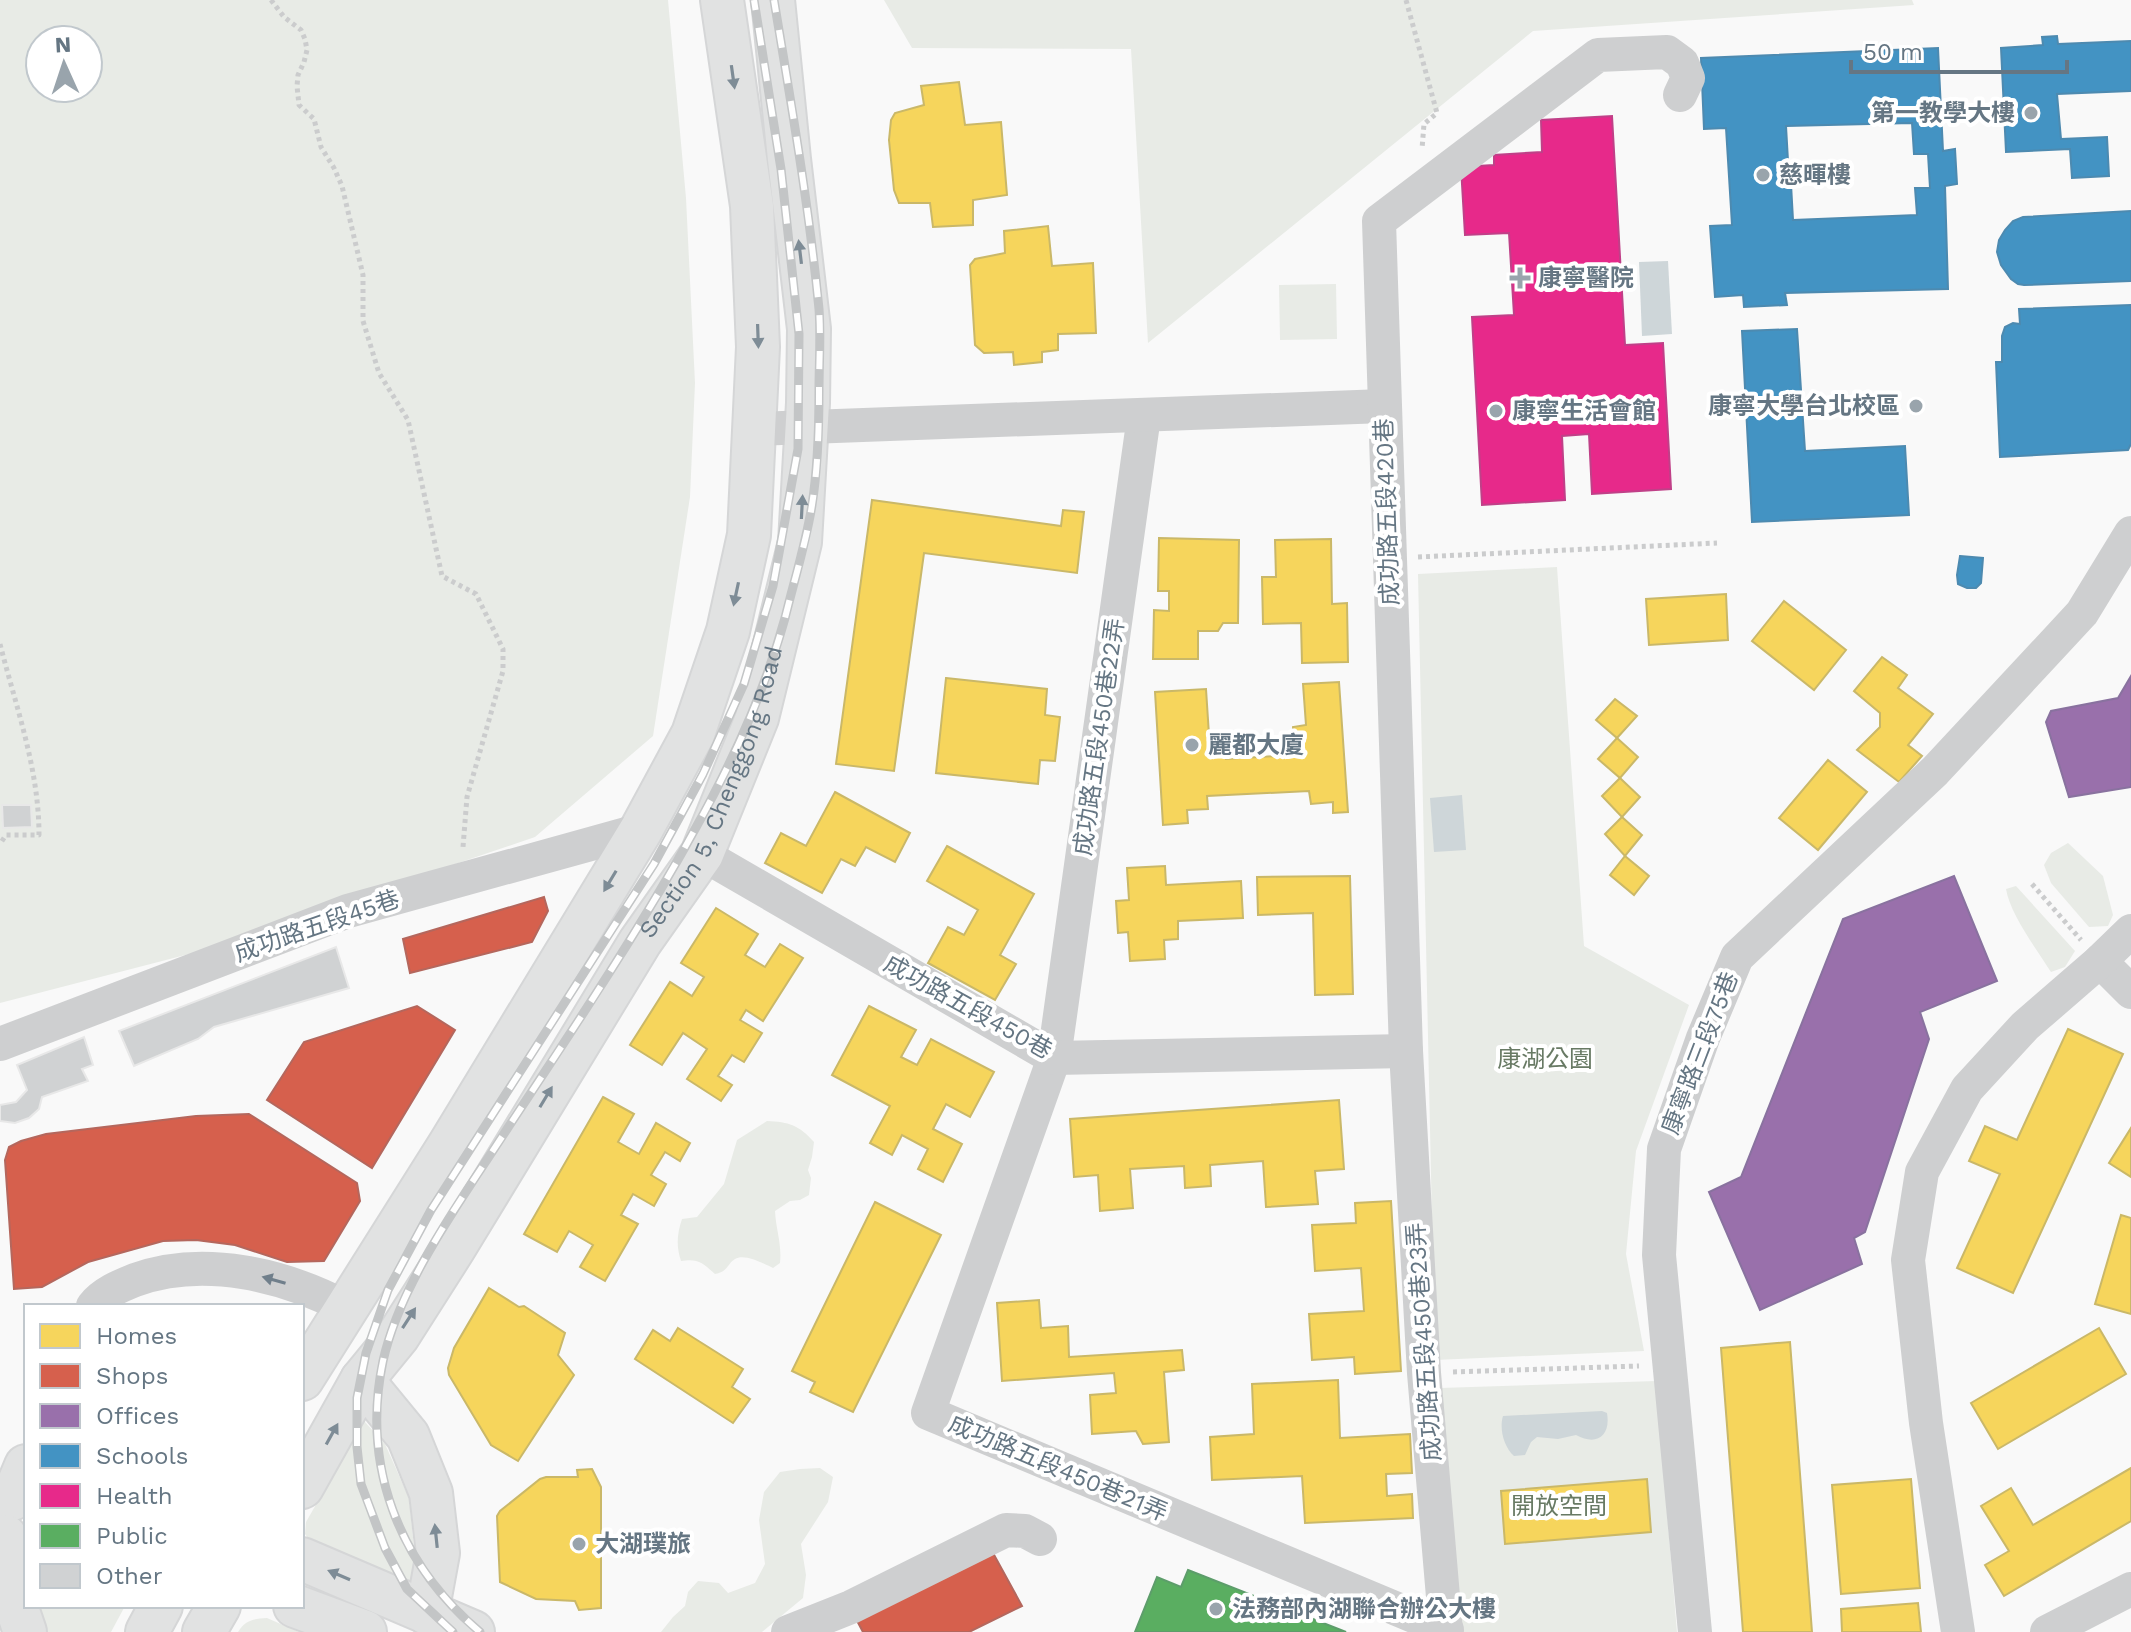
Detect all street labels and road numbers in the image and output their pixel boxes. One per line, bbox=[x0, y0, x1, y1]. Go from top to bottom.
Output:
street label: 成功路五段420巷 bbox=[1370, 418, 1404, 606]
street label: 成功路五段450巷22弄 bbox=[1068, 616, 1130, 858]
street label: Section 5, Chenggong Road bbox=[633, 643, 788, 943]
street label: 成功路五段45巷 bbox=[231, 885, 403, 967]
street label: 成功路五段450巷 bbox=[879, 949, 1057, 1065]
street label: 康寧路三段75巷 bbox=[1656, 968, 1744, 1138]
street label: 成功路五段450巷23弄 bbox=[1402, 1222, 1446, 1462]
street label: 成功路五段450巷21弄 bbox=[944, 1409, 1172, 1527]

